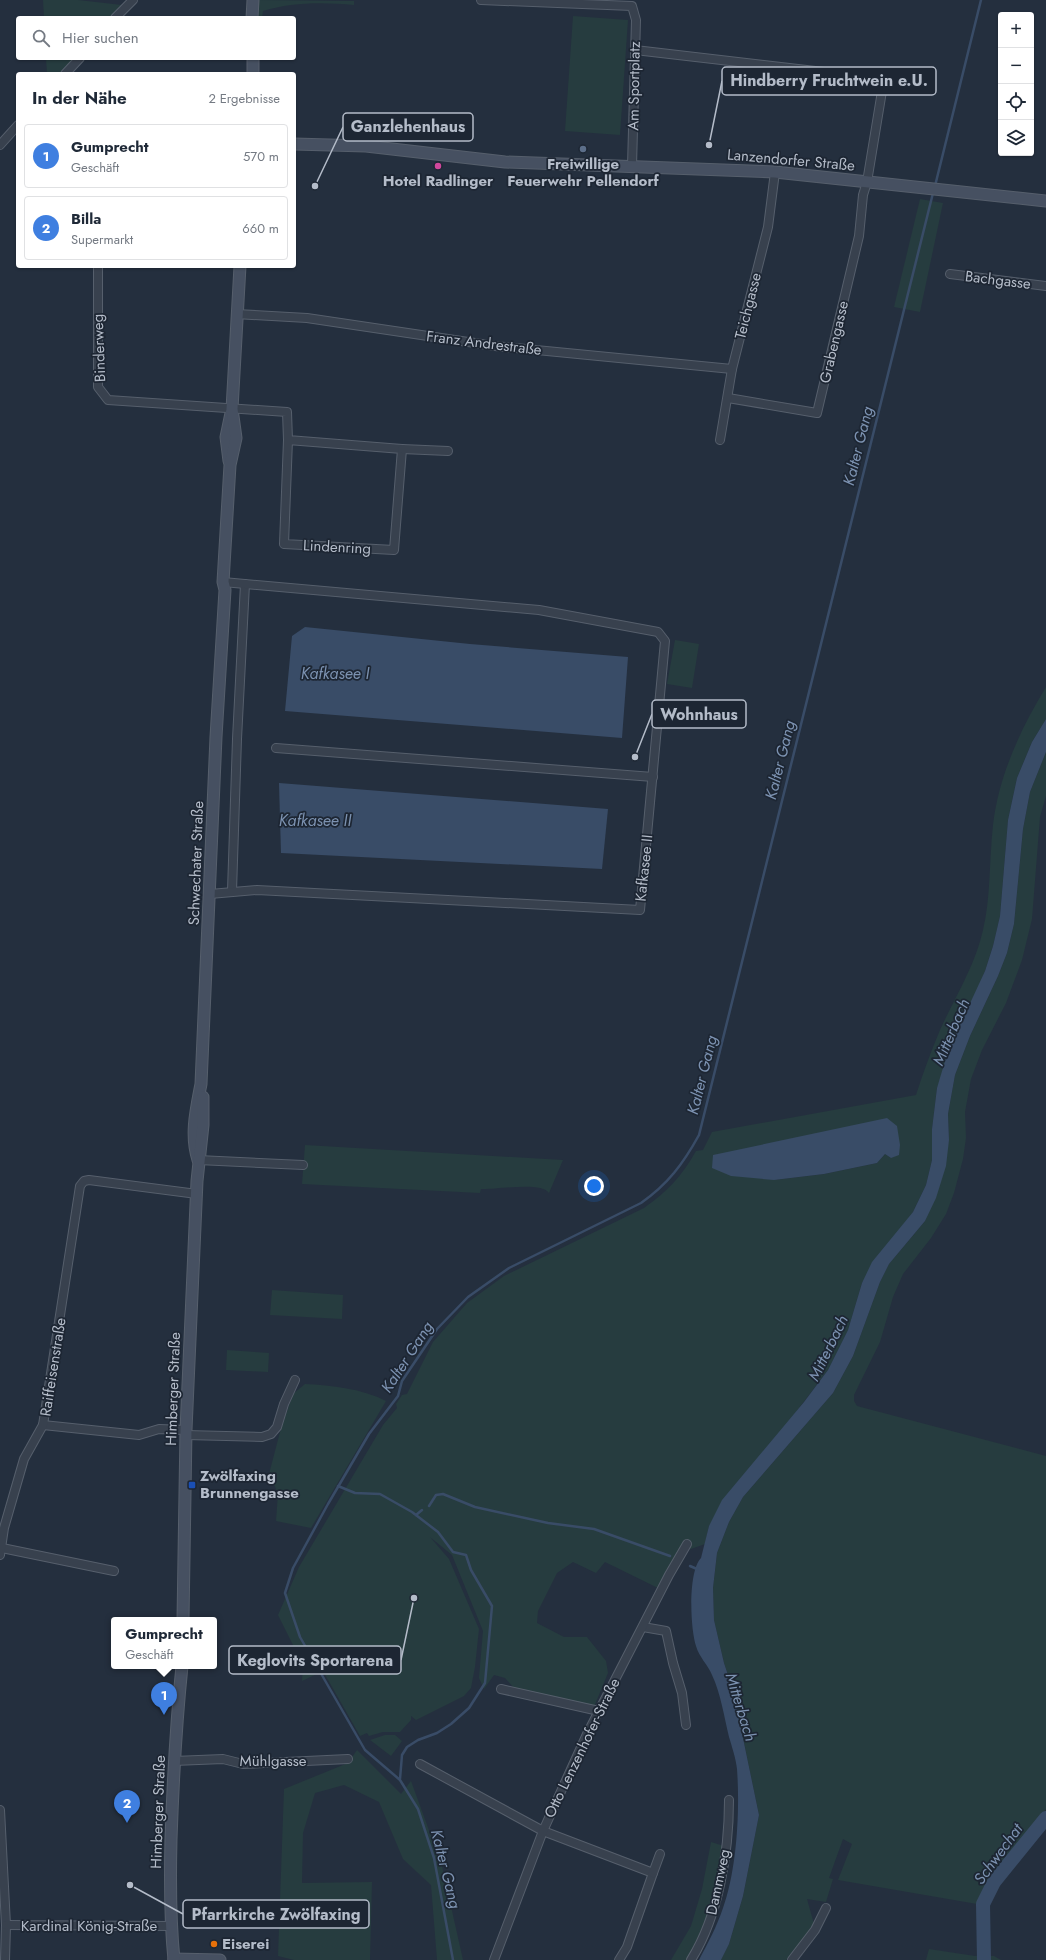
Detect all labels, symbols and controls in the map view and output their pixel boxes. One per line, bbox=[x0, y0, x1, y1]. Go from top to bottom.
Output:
map controls bbox=[998, 12, 1034, 156]
button: + bbox=[998, 12, 1034, 48]
search box bbox=[16, 16, 296, 60]
icon: search bbox=[30, 27, 52, 49]
text: Hier suchen bbox=[62, 27, 139, 49]
street label: Am Sportplatz bbox=[622, 41, 646, 131]
button: − bbox=[998, 48, 1034, 84]
callout: Hindberry Fruchtwein e.U. bbox=[722, 67, 936, 95]
text: Hindberry Fruchtwein e.U. bbox=[730, 69, 928, 92]
button: locate bbox=[998, 84, 1034, 120]
text: In der Nähe bbox=[32, 86, 127, 110]
text: 2 Ergebnisse bbox=[208, 89, 280, 108]
callout: Ganzlehenhaus bbox=[343, 113, 473, 141]
text: Ganzlehenhaus bbox=[351, 115, 465, 138]
button: layers bbox=[998, 120, 1034, 156]
text: Gumprecht bbox=[71, 136, 149, 158]
street label: Lanzendorfer Straße bbox=[726, 143, 856, 177]
marker: Freiwillige Feuerwehr Pellendorf bbox=[578, 144, 588, 154]
text: 1 bbox=[43, 147, 49, 166]
text: 570 m bbox=[243, 147, 279, 166]
place label: Freiwillige Feuerwehr Pellendorf bbox=[507, 153, 660, 192]
text: Geschäft bbox=[71, 158, 119, 177]
marker: Hotel Radlinger bbox=[433, 161, 443, 171]
place label: Hotel Radlinger bbox=[383, 170, 494, 192]
text: Billa bbox=[71, 208, 101, 230]
text: 2 bbox=[42, 219, 50, 238]
text: 660 m bbox=[242, 219, 279, 238]
text: Supermarkt bbox=[71, 230, 133, 249]
street label: Bachgasse bbox=[964, 265, 1032, 295]
street label: Teichgasse bbox=[729, 270, 767, 342]
street label: Grabengasse bbox=[814, 298, 854, 385]
street label: Binderweg bbox=[87, 314, 111, 382]
street label: Franz Andrestraße bbox=[425, 325, 543, 361]
water label: Kalter Gang bbox=[837, 404, 879, 488]
street label: Lindenring bbox=[302, 534, 372, 560]
water label: Kafkasee I bbox=[301, 662, 371, 685]
callout: Wohnhaus bbox=[652, 700, 746, 728]
text: Wohnhaus bbox=[660, 703, 738, 726]
water label: Kalter Gang bbox=[759, 718, 801, 802]
street label: Schwechater Straße bbox=[183, 800, 209, 926]
water label: Kafkasee II bbox=[279, 809, 352, 832]
street label: Kafkasee II bbox=[630, 833, 658, 903]
water label: Mitterbach bbox=[927, 995, 975, 1069]
water label: Kalter Gang bbox=[681, 1033, 723, 1117]
your location bbox=[584, 1176, 604, 1196]
water label: Mitterbach bbox=[802, 1311, 854, 1385]
street label: Raiffeisenstraße bbox=[34, 1316, 72, 1418]
water label: Kalter Gang bbox=[375, 1317, 439, 1397]
street label: Himberger Straße bbox=[160, 1331, 186, 1446]
place label: Zwölfaxing Brunnengasse bbox=[200, 1465, 299, 1504]
marker: Zwölfaxing Brunnengasse bbox=[187, 1480, 197, 1490]
popup bbox=[111, 1617, 217, 1669]
text: Gumprecht bbox=[125, 1623, 203, 1645]
text: Geschäft bbox=[125, 1645, 173, 1664]
callout: Keglovits Sportarena bbox=[229, 1646, 401, 1674]
text: Keglovits Sportarena bbox=[237, 1649, 393, 1672]
water label: Mitterbach bbox=[720, 1670, 762, 1744]
street label: Otto Lenzenhofer-Straße bbox=[539, 1674, 626, 1822]
pin: 1 bbox=[151, 1682, 177, 1715]
street label: Mühlgasse bbox=[240, 1750, 307, 1772]
street label: Himberger Straße bbox=[145, 1754, 171, 1869]
pin: 2 bbox=[114, 1790, 140, 1823]
water label: Schwechat bbox=[968, 1818, 1029, 1889]
water label: Kalter Gang bbox=[425, 1827, 467, 1911]
street label: Dammweg bbox=[700, 1847, 736, 1917]
callout: Pfarrkirche Zwölfaxing bbox=[183, 1900, 369, 1928]
text: Pfarrkirche Zwölfaxing bbox=[191, 1903, 361, 1926]
street label: Kardinal König-Straße bbox=[21, 1915, 157, 1937]
place label: Eiserei bbox=[222, 1933, 269, 1955]
marker: Eiserei bbox=[209, 1939, 219, 1949]

